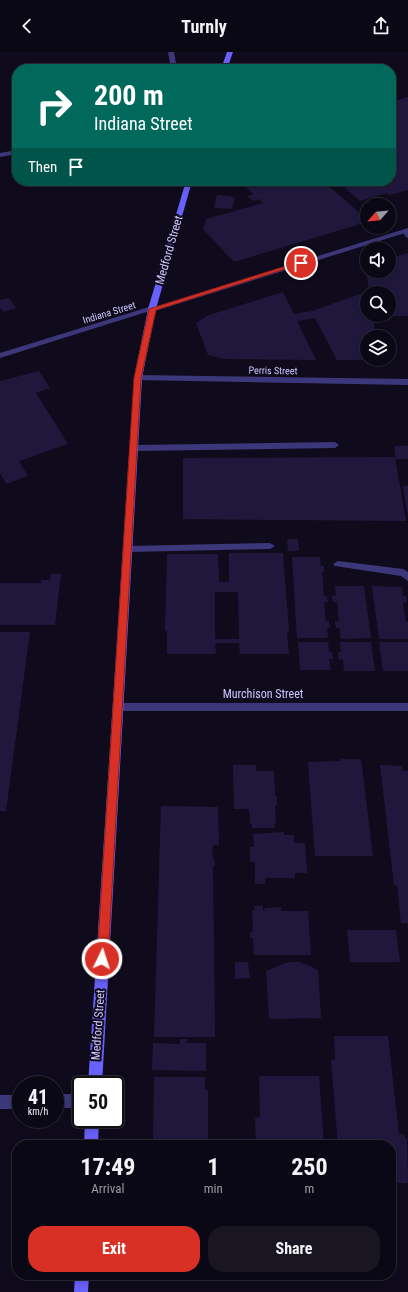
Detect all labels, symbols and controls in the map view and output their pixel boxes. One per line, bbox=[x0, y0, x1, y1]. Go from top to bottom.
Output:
icon: back bbox=[16, 15, 38, 37]
icon: share bbox=[370, 15, 392, 37]
text: Turnly bbox=[181, 16, 227, 37]
text: 200 m bbox=[94, 79, 164, 112]
icon: right bbox=[28, 80, 80, 132]
text: Indiana Street bbox=[94, 113, 193, 134]
icon: arrive bbox=[65, 156, 87, 178]
text: Then bbox=[28, 158, 57, 176]
north arrow bbox=[360, 198, 396, 234]
map controls bbox=[360, 198, 396, 366]
street label: Medford Street bbox=[153, 214, 186, 286]
button: sound bbox=[360, 242, 396, 278]
pin bbox=[284, 246, 318, 280]
icon: arrive bbox=[290, 252, 312, 274]
button: search bbox=[360, 286, 396, 322]
street label: Indiana Street bbox=[81, 299, 137, 326]
button: layers bbox=[360, 330, 396, 366]
street label: Perris Street bbox=[248, 365, 298, 376]
street label: Murchison Street bbox=[223, 687, 304, 701]
position arrow bbox=[81, 938, 123, 980]
street label: Medford Street bbox=[89, 989, 107, 1061]
speed limit sign: 50 bbox=[72, 1076, 124, 1128]
text: 41 bbox=[28, 1085, 48, 1109]
text: km/h bbox=[28, 1106, 48, 1117]
text: 17:49 bbox=[80, 1153, 135, 1181]
text: 1 bbox=[207, 1153, 219, 1181]
text: 250 bbox=[291, 1153, 328, 1181]
text: Arrival bbox=[91, 1181, 124, 1196]
text: min bbox=[204, 1181, 223, 1196]
text: m bbox=[305, 1181, 314, 1196]
button: Exit bbox=[28, 1226, 200, 1272]
button: Share bbox=[208, 1226, 380, 1272]

